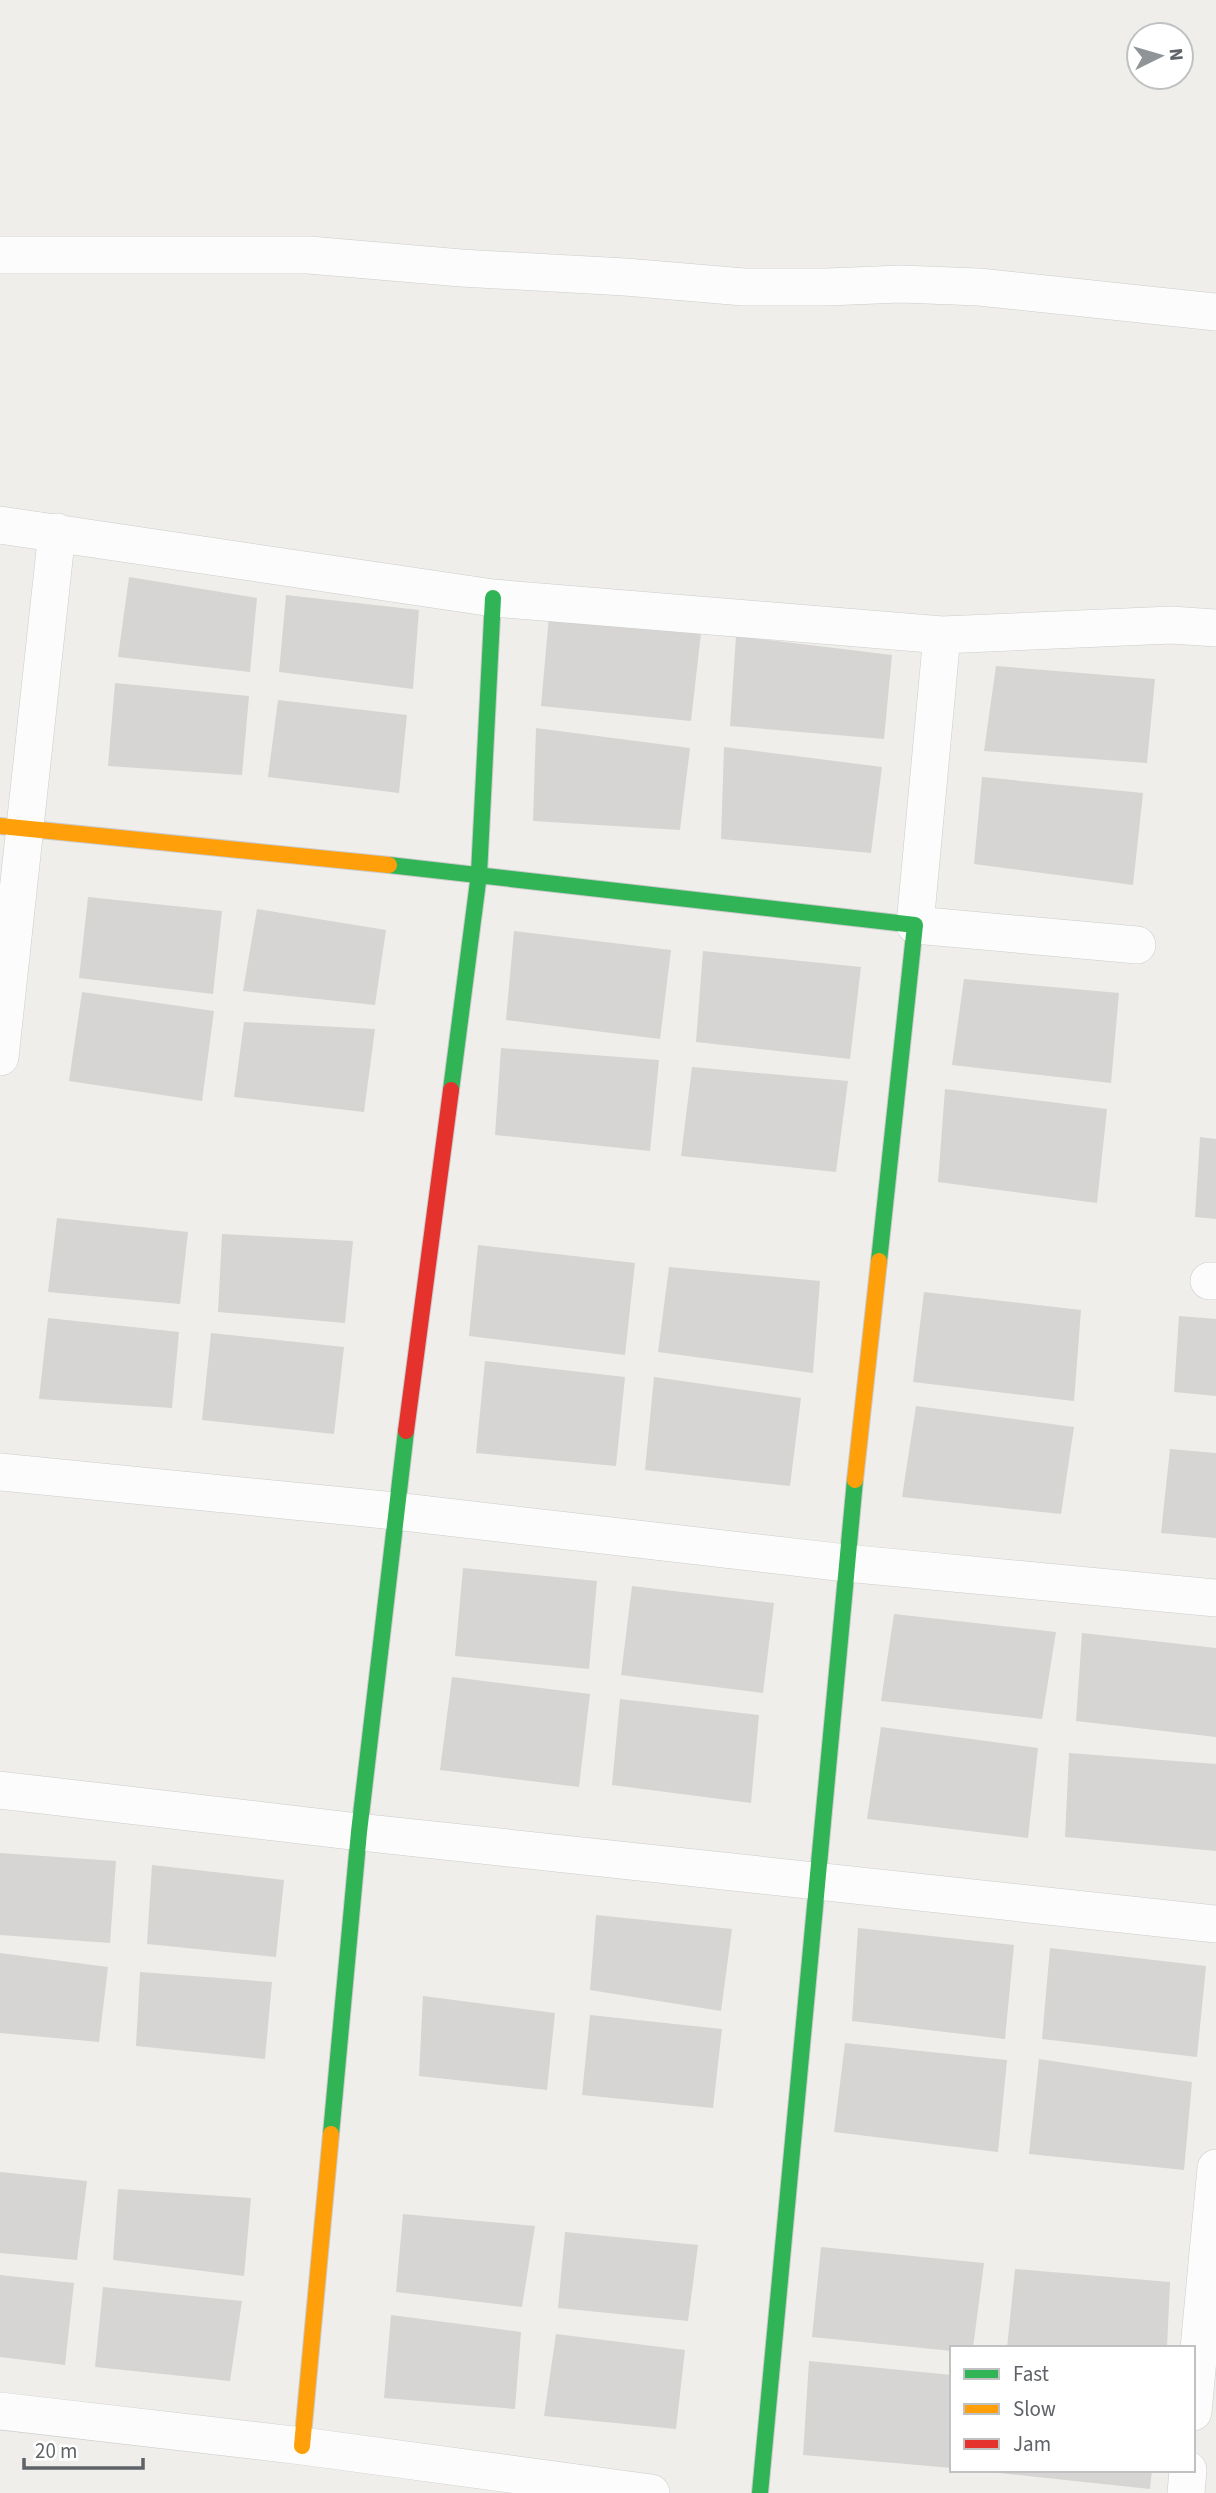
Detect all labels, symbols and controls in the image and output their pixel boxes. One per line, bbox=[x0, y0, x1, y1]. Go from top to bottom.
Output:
north arrow bbox=[1125, 21, 1195, 91]
text: N bbox=[1161, 47, 1189, 62]
legend bbox=[950, 2346, 1195, 2472]
text: Fast bbox=[1013, 2359, 1049, 2389]
text: Slow bbox=[1013, 2394, 1056, 2424]
scale bar bbox=[24, 2426, 144, 2470]
text: Jam bbox=[1013, 2429, 1051, 2459]
text: 20 m bbox=[35, 2436, 77, 2466]

